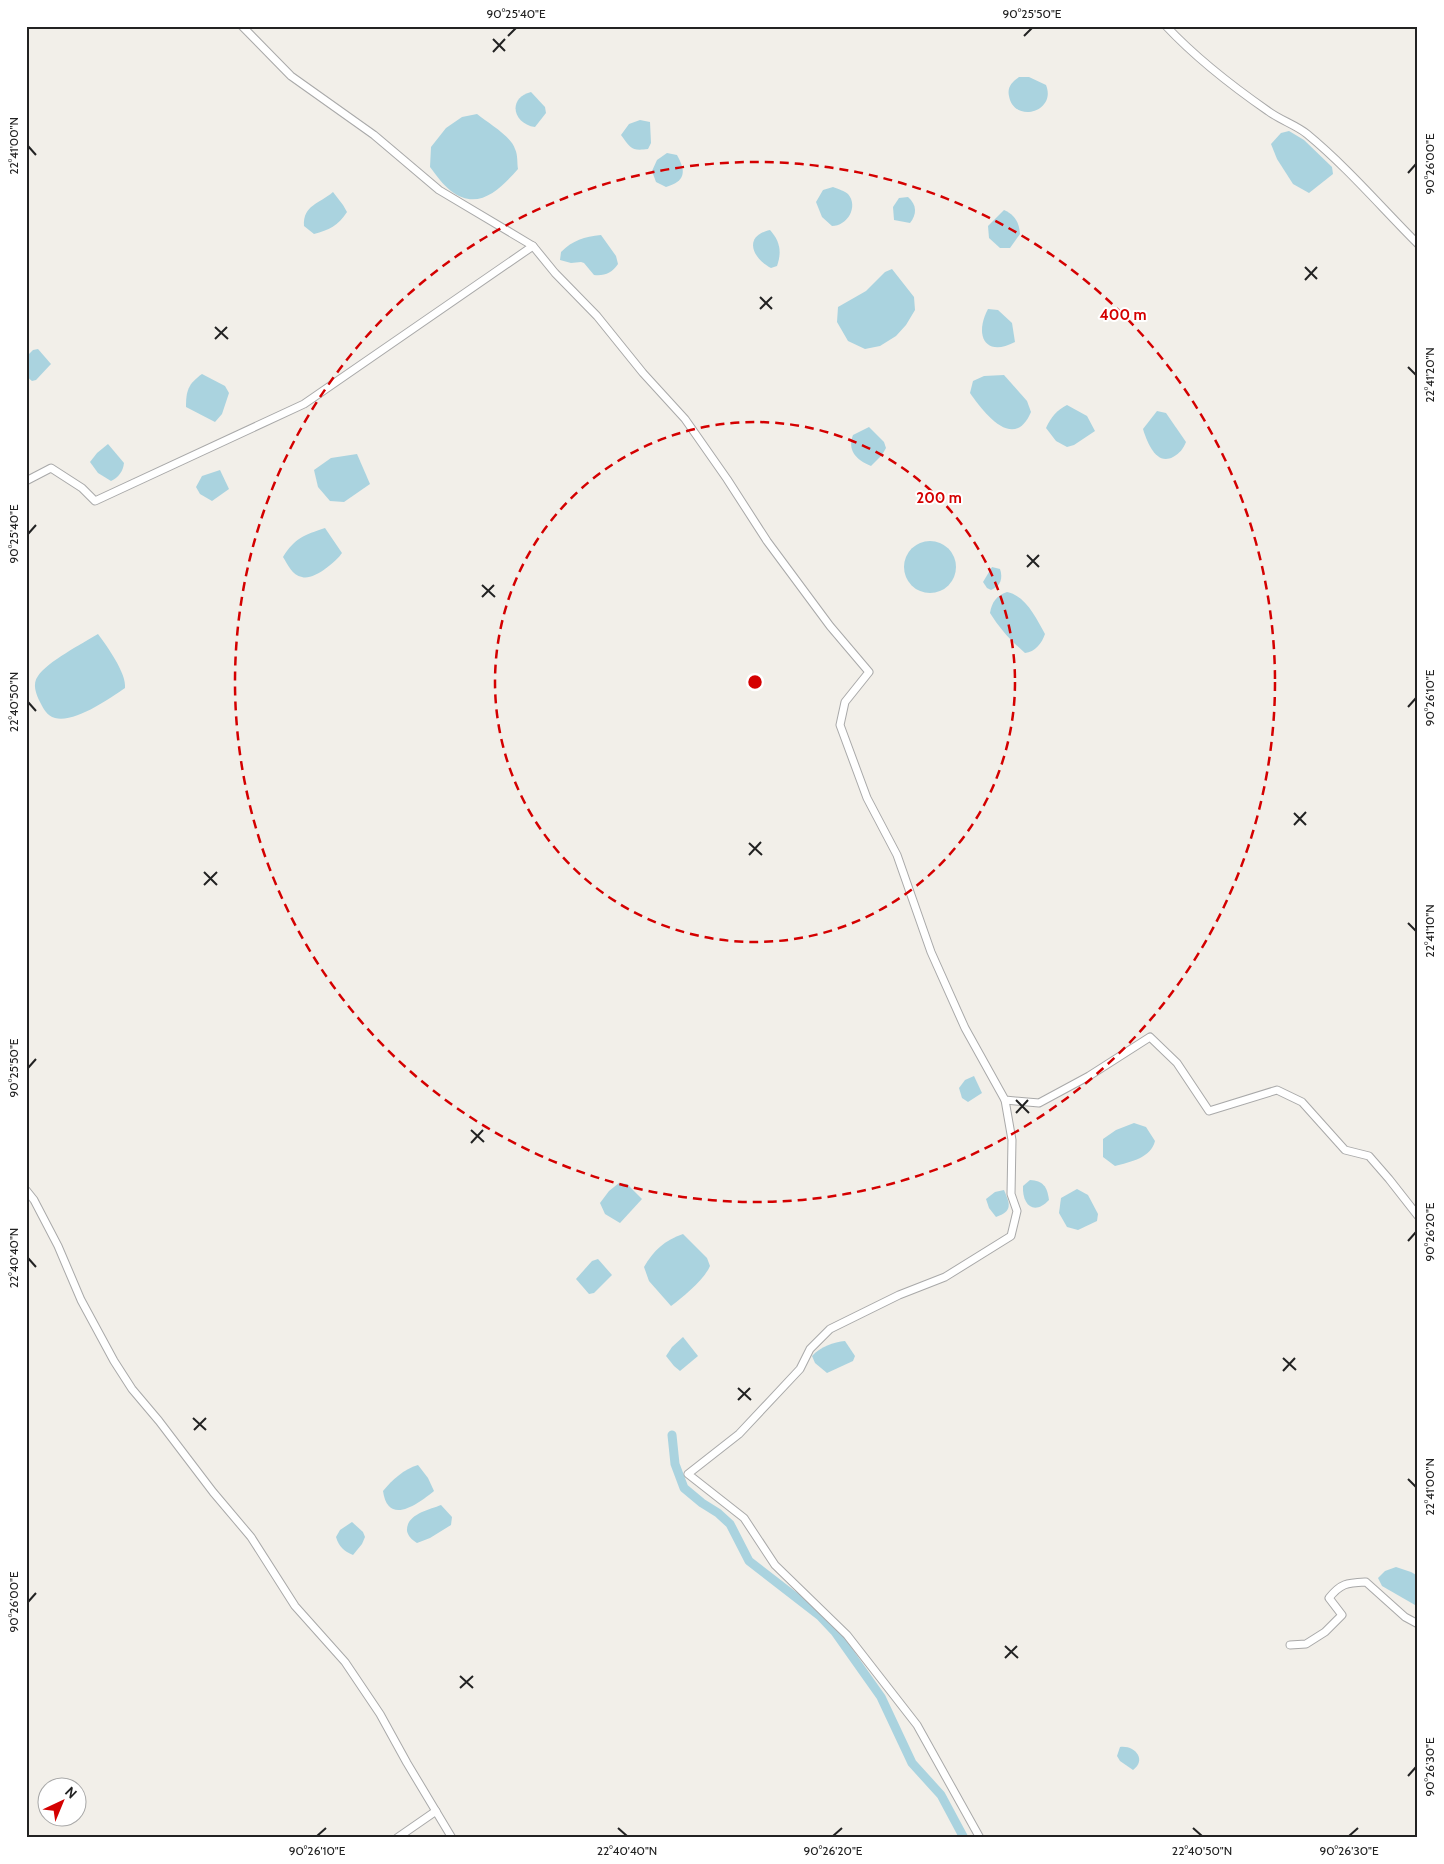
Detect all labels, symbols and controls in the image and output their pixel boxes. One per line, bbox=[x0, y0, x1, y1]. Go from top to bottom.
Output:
text: 90°25'40"E bbox=[486, 6, 546, 21]
text: 90°25'50"E bbox=[1003, 6, 1062, 21]
text: 22°41'00"N bbox=[6, 117, 21, 175]
text: 90°26'00"E bbox=[1422, 133, 1437, 195]
text: 400 m bbox=[1100, 306, 1146, 324]
text: 22°41'20"N bbox=[1422, 347, 1437, 403]
text: 200 m bbox=[916, 489, 962, 507]
text: 90°25'40"E bbox=[6, 504, 21, 564]
text: 90°26'10"E bbox=[1422, 669, 1437, 726]
text: 22°40'50"N bbox=[6, 672, 21, 732]
centre of rings bbox=[746, 673, 764, 691]
text: 22°41'10"N bbox=[1422, 904, 1437, 958]
text: 90°25'50"E bbox=[6, 1038, 21, 1097]
text: 90°26'20"E bbox=[1422, 1202, 1437, 1262]
text: 22°40'40"N bbox=[6, 1228, 21, 1288]
text: 22°41'00"N bbox=[1422, 1458, 1437, 1516]
text: 90°26'00"E bbox=[6, 1571, 21, 1633]
text: 90°26'30"E bbox=[1422, 1737, 1437, 1797]
north arrow bbox=[38, 1776, 88, 1826]
text: N bbox=[61, 1783, 81, 1803]
text: 90°26'10"E bbox=[289, 1843, 346, 1858]
text: 22°40'40"N bbox=[597, 1843, 657, 1858]
text: 90°26'20"E bbox=[803, 1843, 863, 1858]
text: 22°40'50"N bbox=[1172, 1843, 1232, 1858]
text: 90°26'30"E bbox=[1319, 1843, 1379, 1858]

